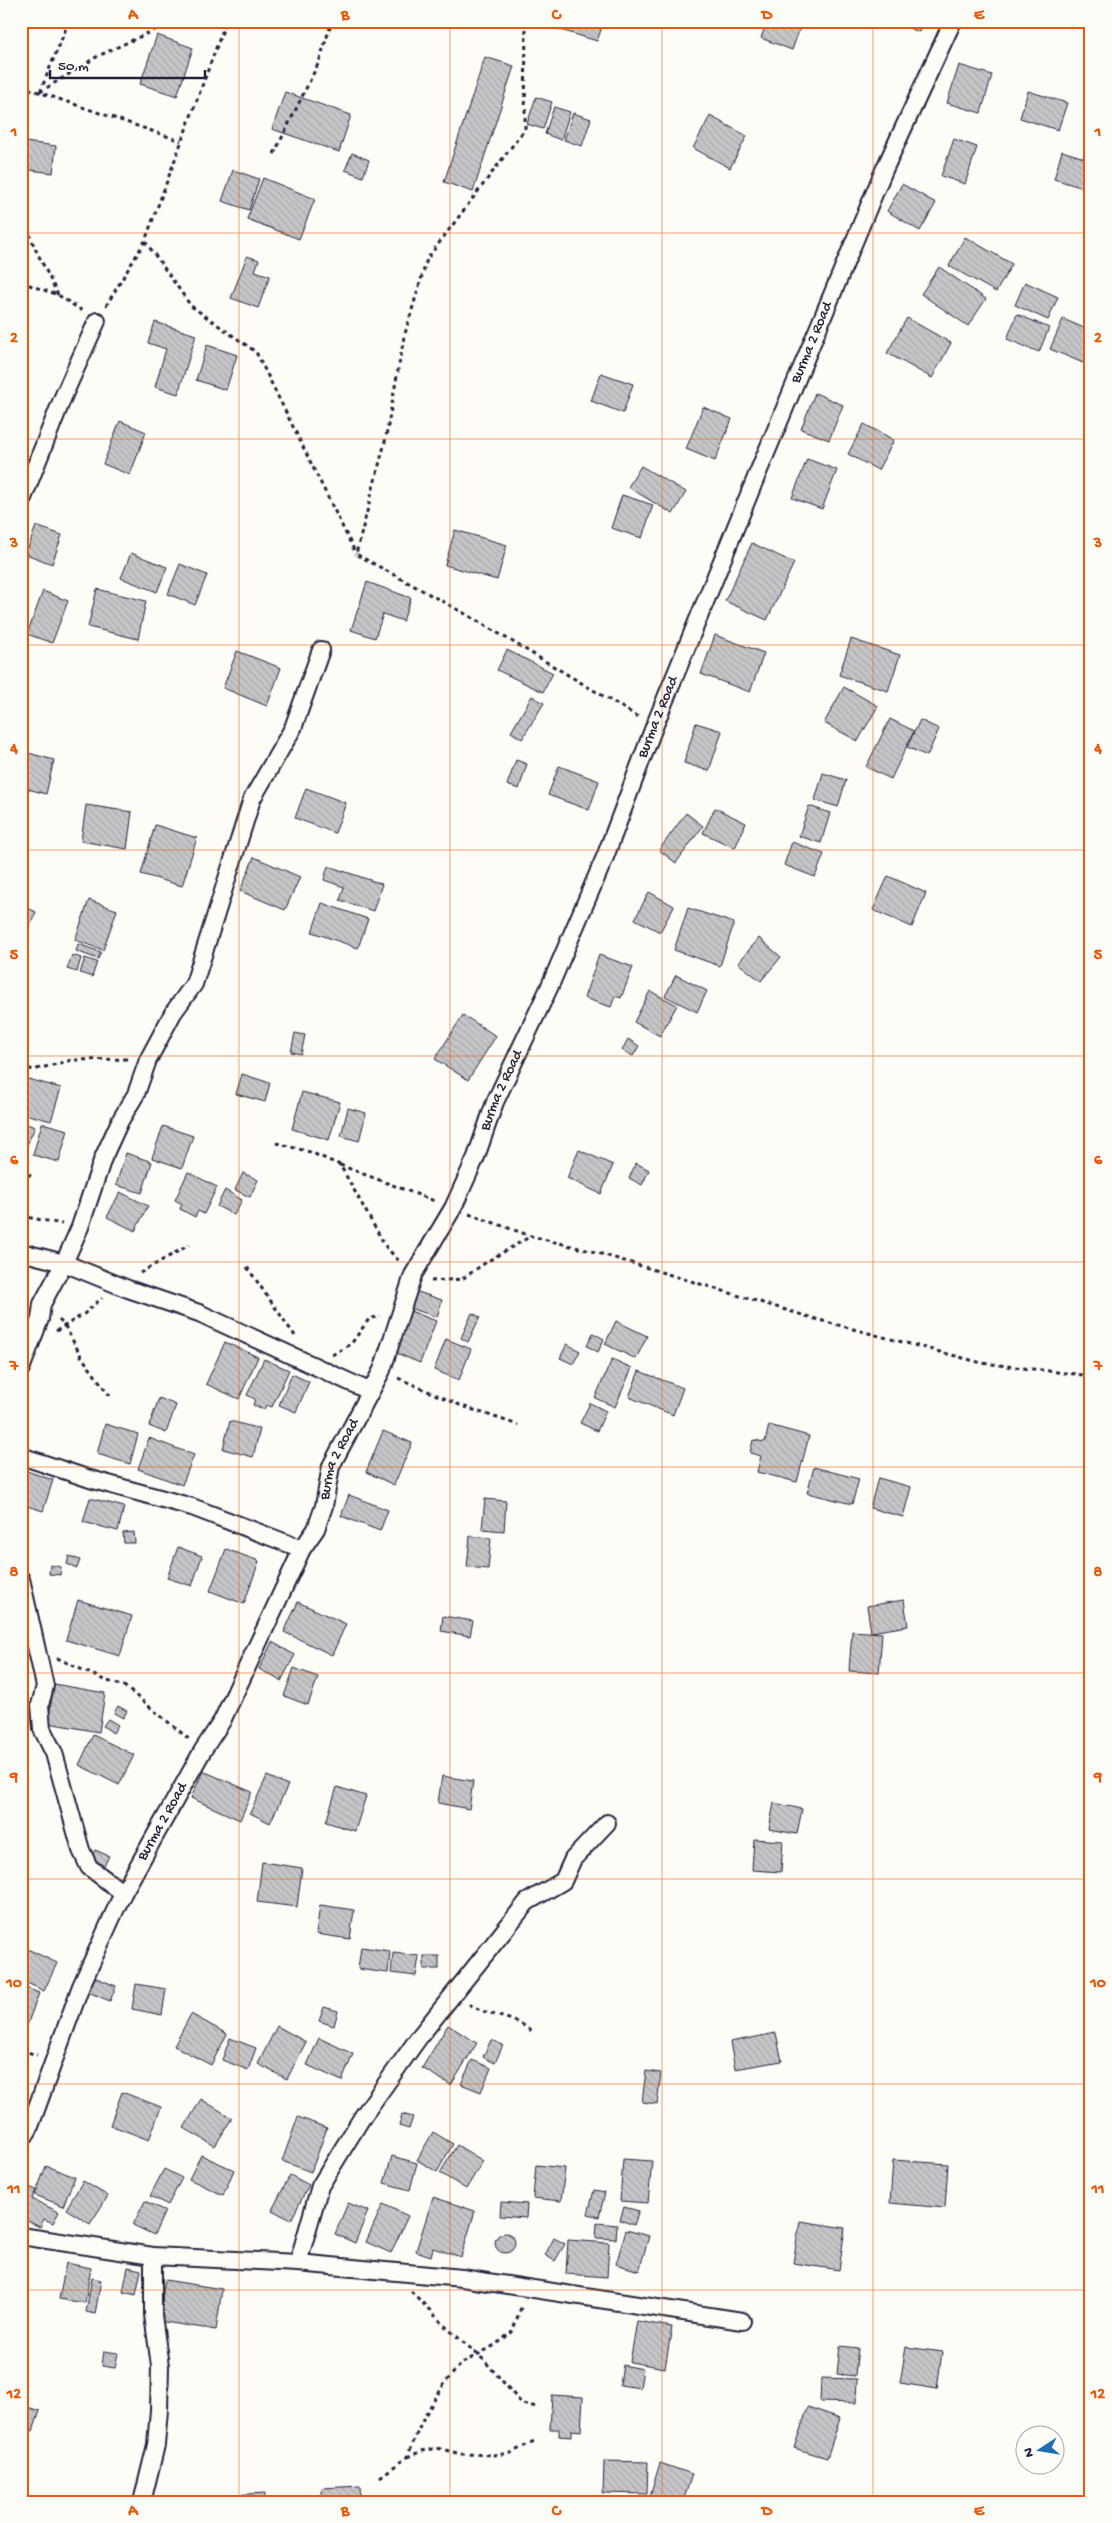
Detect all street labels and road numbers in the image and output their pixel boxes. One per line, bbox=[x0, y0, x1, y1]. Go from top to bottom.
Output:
street label: Burma 2 Road bbox=[787, 298, 837, 387]
street label: Burma 2 Road bbox=[634, 673, 683, 762]
street label: Burma 2 Road bbox=[476, 1046, 528, 1134]
street label: Burma 2 Road bbox=[316, 1415, 364, 1502]
street label: Burma 2 Road bbox=[133, 1779, 192, 1865]

